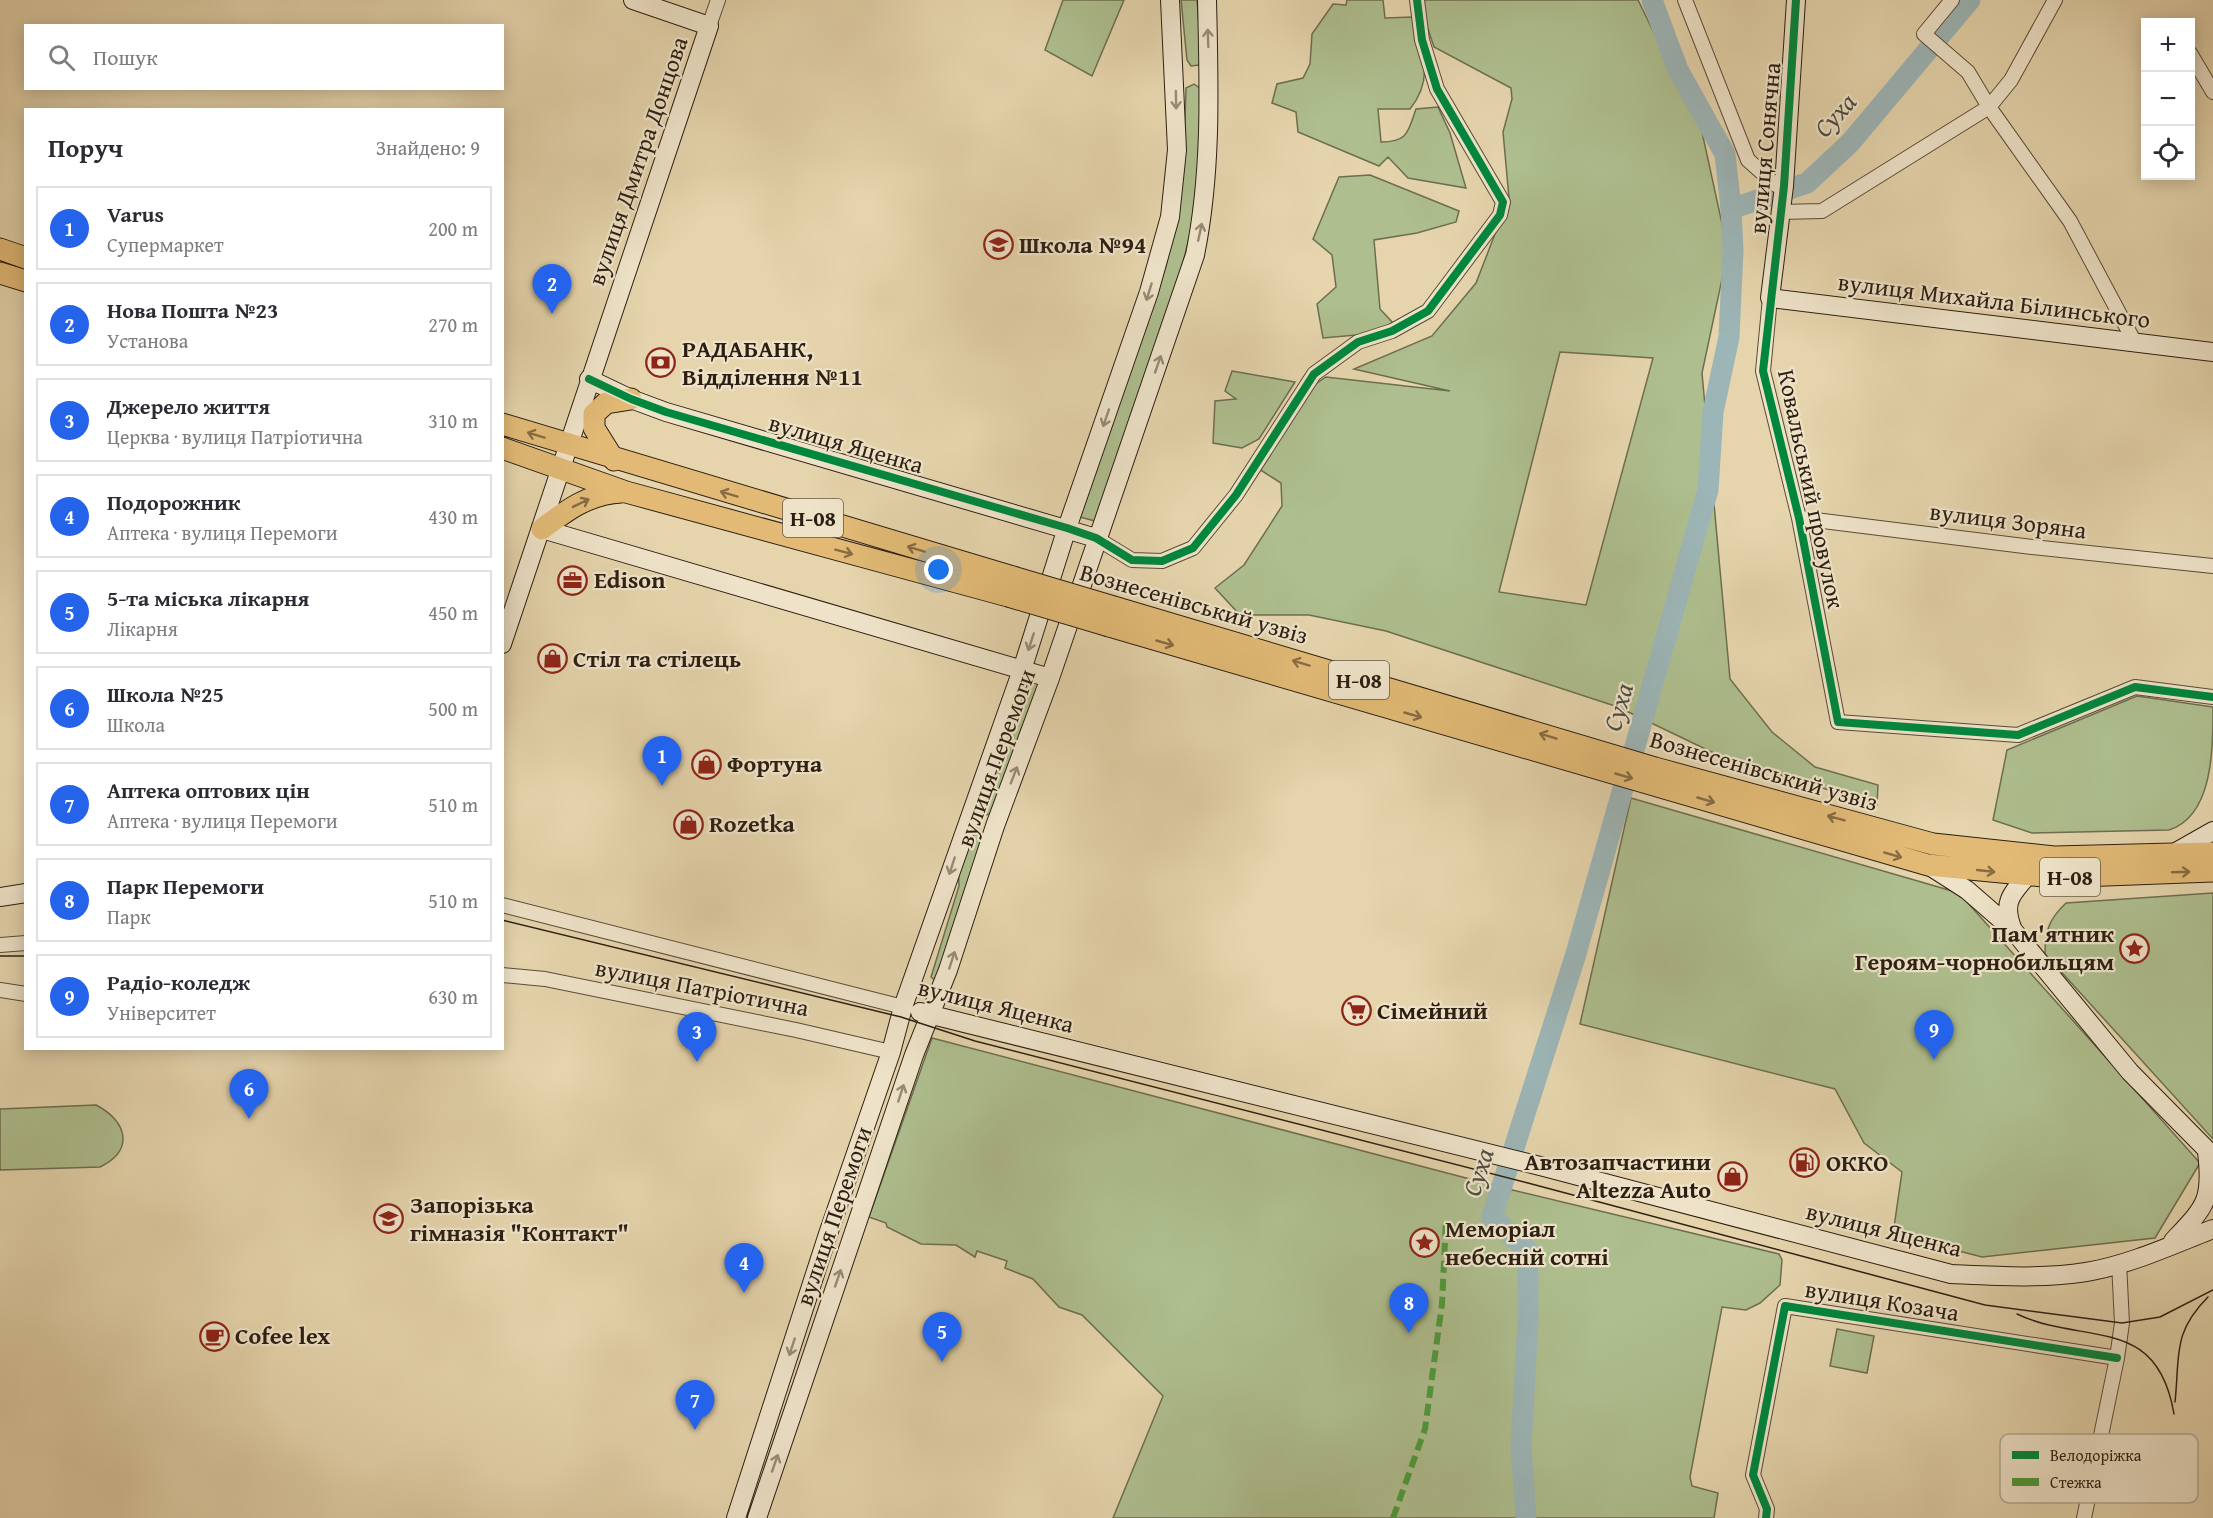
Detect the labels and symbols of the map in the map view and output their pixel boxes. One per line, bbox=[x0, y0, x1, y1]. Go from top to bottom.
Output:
one-way arrow bbox=[1202, 28, 1214, 48]
street label: вулиця Дмитра Донцова bbox=[578, 31, 697, 290]
street label: вулиця Сонячна bbox=[1740, 60, 1789, 235]
water label: Суха bbox=[1804, 84, 1865, 146]
one-way arrow bbox=[1170, 90, 1182, 110]
one-way arrow bbox=[1194, 223, 1206, 242]
place label: Школа №94 bbox=[1019, 227, 1147, 262]
school or university icon: Школа №94 bbox=[982, 229, 1014, 261]
pin: 2 bbox=[532, 264, 572, 314]
street label: вулиця Михайла Білинського bbox=[1836, 264, 2152, 337]
one-way arrow bbox=[1143, 282, 1154, 301]
place label: РАДАБАНК, Відділення №11 bbox=[682, 331, 863, 394]
bank icon: РАДАБАНК, Відділення №11 bbox=[645, 347, 677, 379]
one-way arrow bbox=[1153, 355, 1164, 374]
street label: Ковальський провулок bbox=[1769, 366, 1854, 612]
street label: вулиця Яценка bbox=[765, 405, 928, 482]
one-way arrow bbox=[1099, 408, 1110, 427]
one-way arrow bbox=[527, 429, 546, 440]
one-way arrow bbox=[720, 488, 739, 499]
street label: вулиця Зоряна bbox=[1928, 494, 2089, 548]
one-way arrow bbox=[571, 496, 589, 508]
road number: Н-08 bbox=[783, 499, 843, 537]
one-way arrow bbox=[907, 543, 926, 554]
one-way arrow bbox=[834, 546, 853, 558]
street label: Вознесенівський узвіз bbox=[1076, 554, 1312, 653]
your location bbox=[924, 555, 953, 584]
place label: Edison bbox=[594, 562, 665, 597]
office icon: Edison bbox=[557, 564, 589, 596]
one-way arrow bbox=[1024, 632, 1035, 651]
one-way arrow bbox=[1155, 638, 1174, 649]
place label: Стіл та стілець bbox=[573, 641, 741, 676]
shop icon: Стіл та стілець bbox=[536, 643, 568, 675]
one-way arrow bbox=[1292, 657, 1311, 668]
road number: Н-08 bbox=[1329, 661, 1389, 699]
street label: вулиця Перемоги bbox=[947, 664, 1044, 852]
water label: Суха bbox=[1592, 678, 1643, 736]
one-way arrow bbox=[1403, 710, 1422, 721]
street label: Вознесенівський узвіз bbox=[1646, 721, 1882, 820]
one-way arrow bbox=[1539, 730, 1558, 741]
pin: 1 bbox=[642, 736, 682, 786]
place label: Фортуна bbox=[727, 746, 823, 781]
shop icon: Фортуна bbox=[690, 748, 722, 780]
one-way arrow bbox=[1009, 766, 1020, 785]
one-way arrow bbox=[1615, 771, 1634, 782]
one-way arrow bbox=[1696, 795, 1715, 806]
place label: Rozetka bbox=[709, 806, 796, 841]
shop icon: Rozetka bbox=[672, 808, 704, 840]
one-way arrow bbox=[1827, 812, 1846, 823]
one-way arrow bbox=[1883, 850, 1902, 861]
one-way arrow bbox=[946, 856, 957, 875]
road number: Н-08 bbox=[2040, 858, 2100, 896]
one-way arrow bbox=[1976, 866, 1995, 877]
one-way arrow bbox=[2170, 866, 2190, 878]
place label: Пам'ятник Героям-чорнобильцям bbox=[1855, 916, 2114, 979]
place icon: Пам'ятник Героям-чорнобильцям bbox=[2119, 932, 2151, 964]
street label: вулиця Патріотична bbox=[592, 950, 812, 1025]
one-way arrow bbox=[947, 951, 958, 970]
street label: вулиця Яценка bbox=[915, 969, 1078, 1042]
place label: Сімейний bbox=[1377, 993, 1488, 1028]
supermarket icon: Сімейний bbox=[1340, 995, 1372, 1027]
pin: 9 bbox=[1914, 1010, 1954, 1060]
pin: 3 bbox=[678, 1012, 716, 1062]
pin: 6 bbox=[230, 1070, 268, 1119]
one-way arrow bbox=[896, 1084, 907, 1103]
street label: вулиця Перемоги bbox=[786, 1122, 881, 1310]
water label: Суха bbox=[1451, 1143, 1504, 1201]
place label: Автозапчастини Altezza Auto bbox=[1524, 1144, 1711, 1207]
place label: ОККО bbox=[1826, 1145, 1888, 1180]
fuel station icon: ОККО bbox=[1789, 1147, 1821, 1179]
shop icon: Автозапчастини Altezza Auto bbox=[1716, 1160, 1748, 1192]
place label: Запорізька гімназія "Контакт" bbox=[410, 1187, 629, 1250]
street label: вулиця Яценка bbox=[1803, 1193, 1966, 1266]
school or university icon: Запорізька гімназія "Контакт" bbox=[373, 1203, 405, 1235]
place label: Меморіал небесній сотні bbox=[1445, 1211, 1609, 1274]
place icon: Меморіал небесній сотні bbox=[1408, 1227, 1440, 1259]
pin: 4 bbox=[724, 1244, 764, 1293]
one-way arrow bbox=[834, 1269, 845, 1288]
street label: вулиця Козача bbox=[1802, 1271, 1962, 1330]
pin: 8 bbox=[1390, 1284, 1428, 1333]
pin: 5 bbox=[922, 1312, 962, 1362]
place label: Cofee lex bbox=[235, 1318, 330, 1353]
cafe icon: Cofee lex bbox=[198, 1320, 230, 1352]
one-way arrow bbox=[785, 1337, 796, 1356]
pin: 7 bbox=[676, 1380, 714, 1430]
legend bbox=[2000, 1434, 2198, 1503]
text: Велодоріжка bbox=[2050, 1443, 2142, 1467]
one-way arrow bbox=[771, 1454, 782, 1473]
text: Стежка bbox=[2050, 1470, 2102, 1494]

